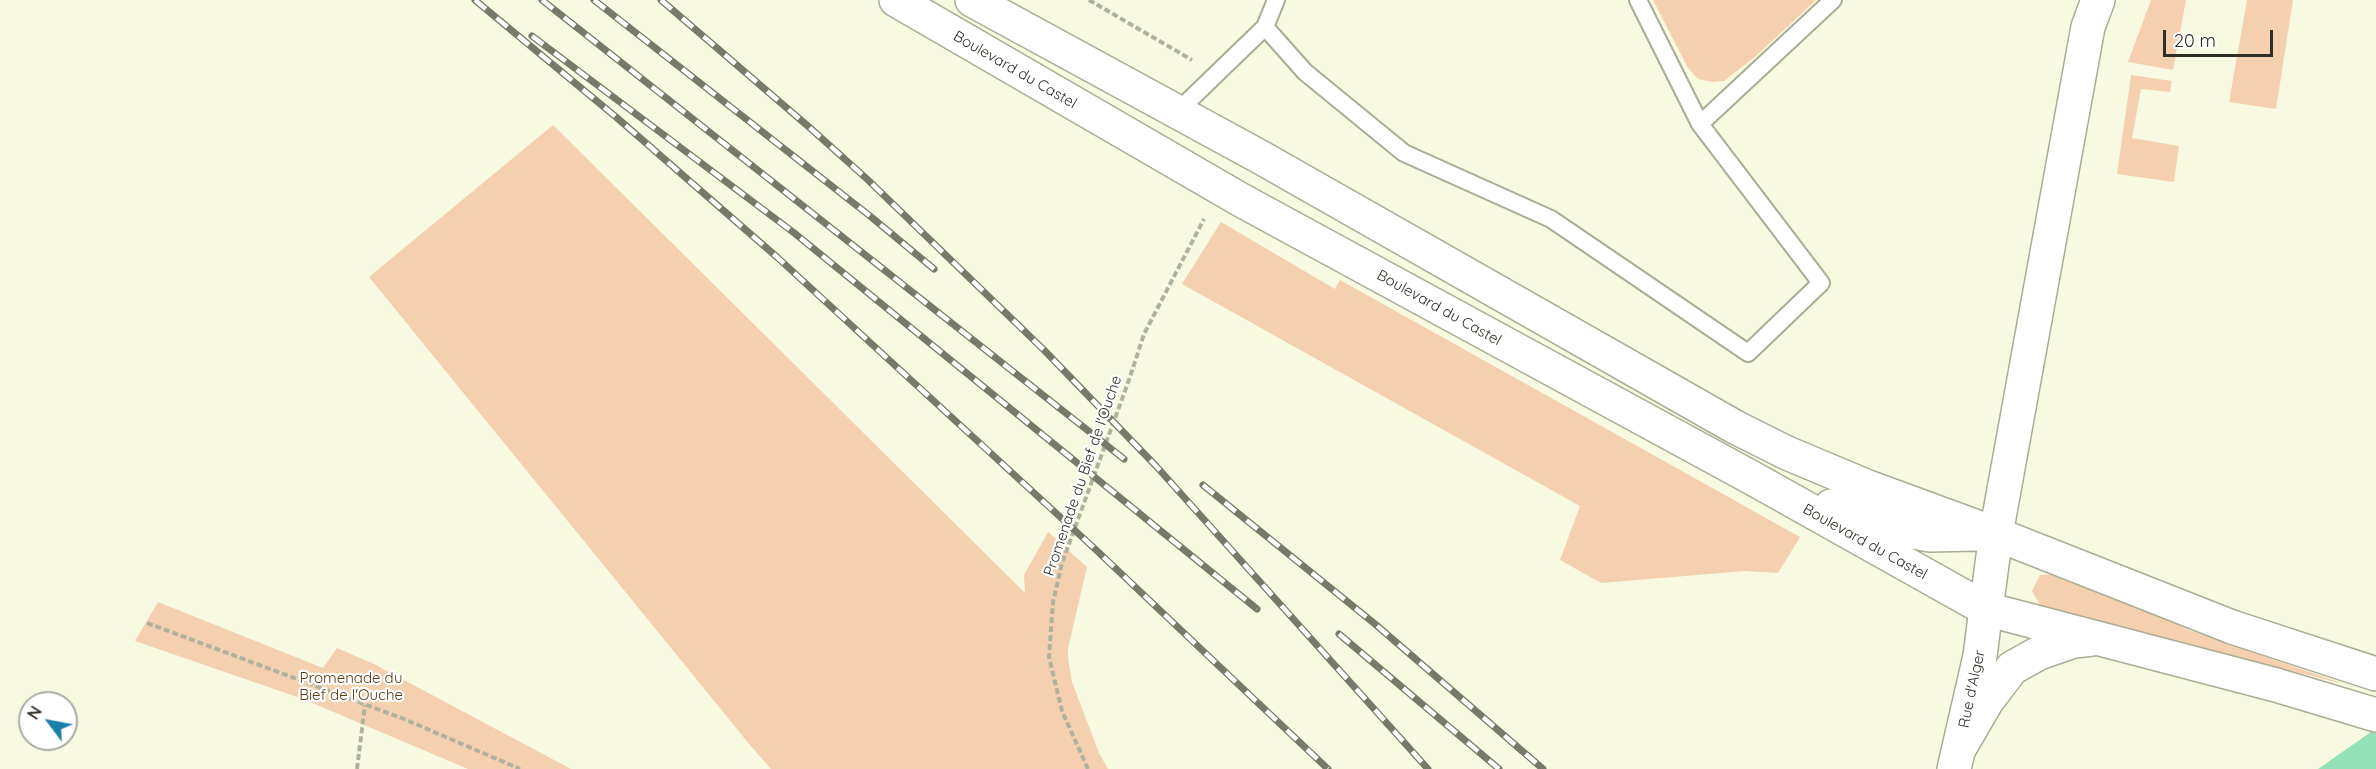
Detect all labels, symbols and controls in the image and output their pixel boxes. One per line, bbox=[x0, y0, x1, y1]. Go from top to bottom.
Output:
scale bar bbox=[2166, 18, 2276, 56]
street label: Boulevard du Castel bbox=[950, 27, 1080, 113]
text: 20 m bbox=[2174, 29, 2216, 52]
street label: Boulevard du Castel bbox=[1374, 266, 1504, 350]
street label: Promenade du Bief de l'Ouche bbox=[1040, 373, 1126, 579]
street label: Boulevard du Castel bbox=[1800, 500, 1930, 584]
street label: Rue d'Alger bbox=[1955, 648, 1989, 730]
park label: Promenade du Bief de l'Ouche bbox=[299, 669, 403, 704]
north arrow bbox=[18, 691, 78, 751]
text: N bbox=[23, 702, 46, 723]

